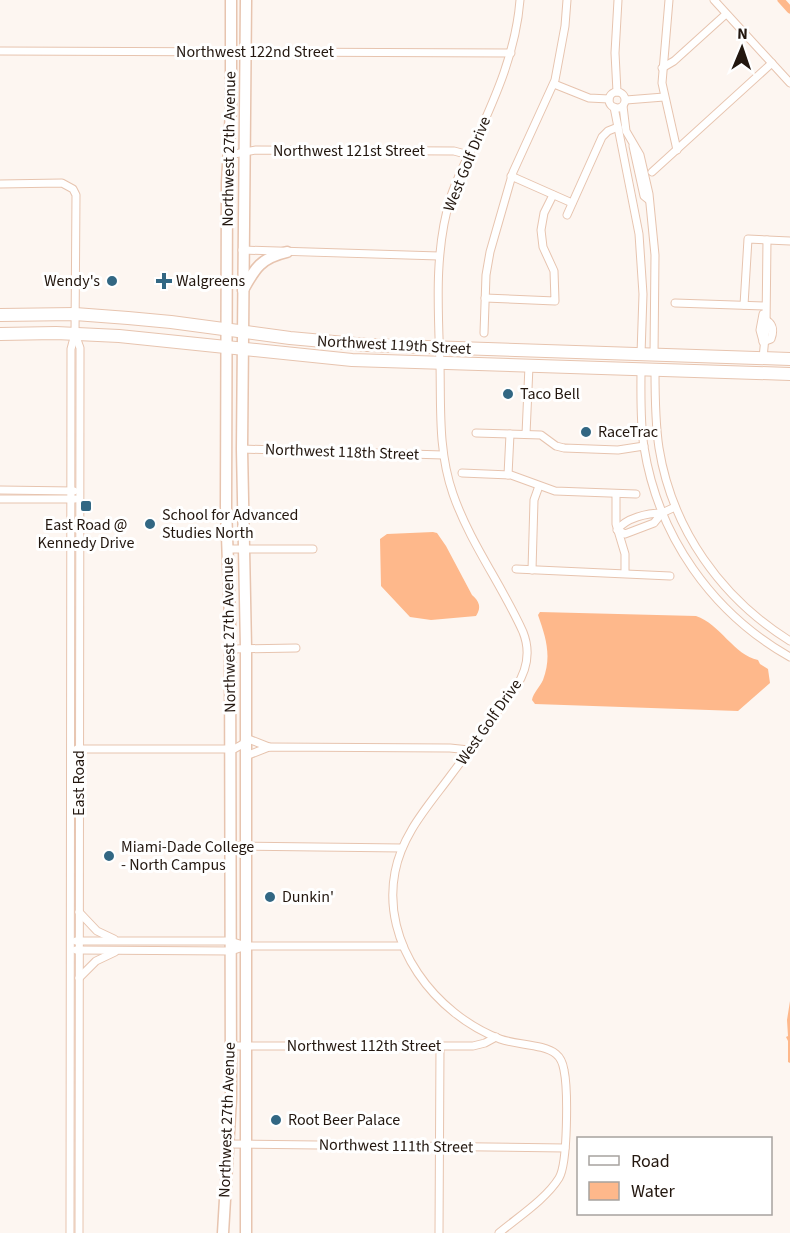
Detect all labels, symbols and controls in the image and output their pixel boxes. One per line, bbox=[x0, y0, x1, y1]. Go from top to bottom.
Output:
north arrow bbox=[712, 18, 772, 78]
text: N bbox=[737, 23, 748, 45]
street label: Northwest 122nd Street bbox=[176, 41, 335, 63]
street label: Northwest 27th Avenue bbox=[217, 71, 241, 227]
street label: West Golf Drive bbox=[438, 113, 496, 215]
street label: Northwest 121st Street bbox=[273, 140, 426, 162]
place label: Wendy's bbox=[44, 270, 100, 292]
place label: Walgreens bbox=[176, 270, 246, 292]
marker: Wendy's bbox=[105, 274, 119, 288]
marker: Walgreens bbox=[157, 274, 171, 288]
street label: Northwest 119th Street bbox=[316, 330, 472, 360]
place label: Taco Bell bbox=[520, 383, 580, 405]
marker: Taco Bell bbox=[501, 387, 515, 401]
place label: RaceTrac bbox=[598, 421, 658, 443]
marker: RaceTrac bbox=[579, 425, 593, 439]
street label: Northwest 118th Street bbox=[264, 438, 420, 466]
marker: East Road @ Kennedy Drive bbox=[79, 499, 93, 513]
place label: School for Advanced Studies North bbox=[162, 504, 298, 544]
place label: East Road @ Kennedy Drive bbox=[38, 514, 134, 554]
marker: School for Advanced Studies North bbox=[143, 517, 157, 531]
street label: Northwest 27th Avenue bbox=[217, 557, 241, 713]
street label: West Golf Drive bbox=[451, 674, 527, 770]
street label: East Road bbox=[68, 750, 90, 816]
place label: Miami-Dade College - North Campus bbox=[121, 836, 254, 876]
marker: Miami-Dade College - North Campus bbox=[102, 849, 116, 863]
place label: Dunkin' bbox=[282, 886, 334, 908]
marker: Dunkin' bbox=[263, 890, 277, 904]
street label: Northwest 112th Street bbox=[287, 1035, 442, 1057]
street label: Northwest 27th Avenue bbox=[213, 1042, 241, 1198]
place label: Root Beer Palace bbox=[288, 1109, 400, 1131]
marker: Root Beer Palace bbox=[269, 1113, 283, 1127]
street label: Northwest 111th Street bbox=[319, 1134, 474, 1158]
legend bbox=[577, 1137, 772, 1215]
text: Road bbox=[631, 1149, 670, 1174]
text: Water bbox=[631, 1179, 675, 1204]

